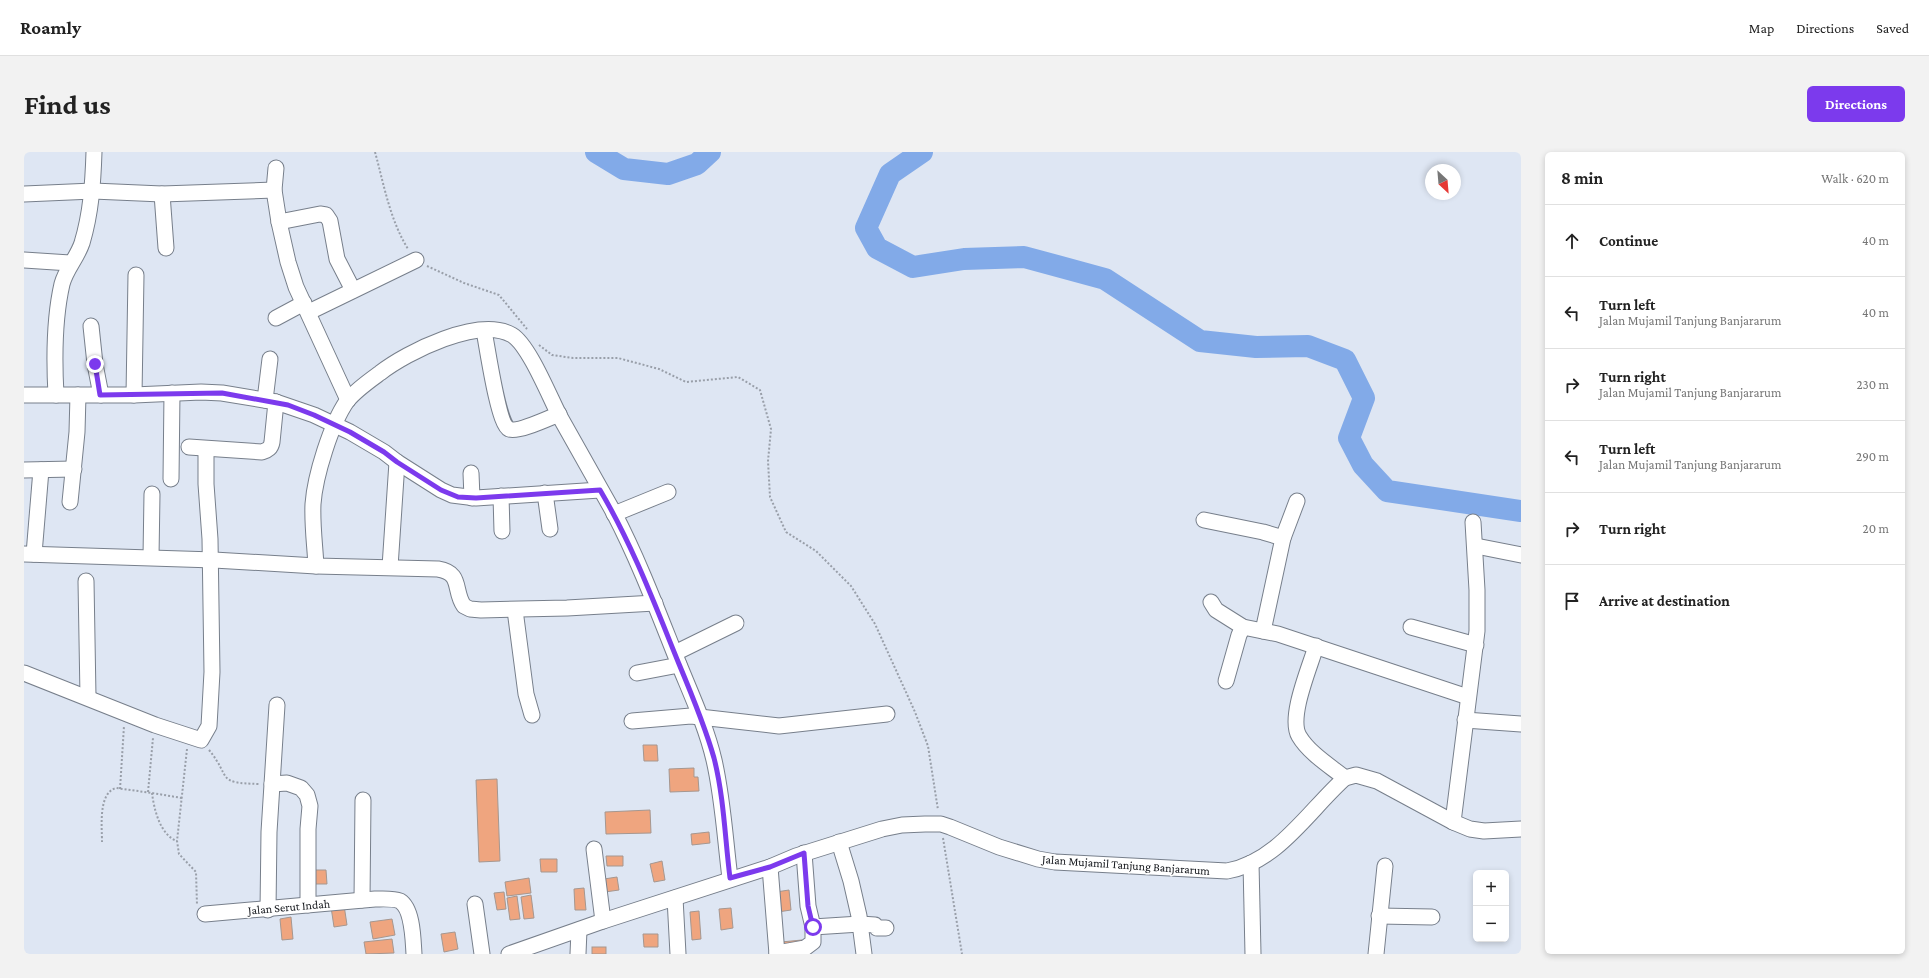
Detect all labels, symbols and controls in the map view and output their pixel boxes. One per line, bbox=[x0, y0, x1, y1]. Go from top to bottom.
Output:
text: Roamly bbox=[20, 17, 81, 38]
text: Map bbox=[1749, 20, 1774, 36]
text: Directions bbox=[1796, 20, 1854, 36]
text: Saved bbox=[1876, 20, 1909, 36]
button: Directions bbox=[1807, 86, 1905, 122]
text: Find us bbox=[24, 89, 111, 120]
north arrow bbox=[1425, 164, 1461, 200]
text: 8 min bbox=[1561, 169, 1603, 188]
text: Walk · 620 m bbox=[1821, 171, 1889, 186]
icon: ahead bbox=[1561, 230, 1583, 252]
text: Continue bbox=[1599, 233, 1658, 249]
text: 40 m bbox=[1862, 233, 1889, 248]
text: Turn left bbox=[1599, 297, 1655, 313]
icon: left bbox=[1561, 302, 1583, 324]
text: 40 m bbox=[1862, 305, 1889, 320]
text: Jalan Mujamil Tanjung Banjararum bbox=[1599, 313, 1781, 328]
route end bbox=[86, 355, 104, 373]
text: Turn right bbox=[1599, 369, 1666, 385]
icon: right bbox=[1561, 374, 1583, 396]
text: 230 m bbox=[1856, 377, 1889, 392]
text: Jalan Mujamil Tanjung Banjararum bbox=[1599, 385, 1781, 400]
text: Turn left bbox=[1599, 441, 1655, 457]
icon: left bbox=[1561, 446, 1583, 468]
text: 290 m bbox=[1856, 449, 1889, 464]
text: Jalan Mujamil Tanjung Banjararum bbox=[1599, 457, 1781, 472]
icon: right bbox=[1561, 518, 1583, 540]
text: Turn right bbox=[1599, 521, 1666, 537]
text: 20 m bbox=[1863, 521, 1889, 536]
icon: arrive bbox=[1561, 590, 1583, 612]
text: Arrive at destination bbox=[1599, 593, 1730, 609]
street label: Jalan Mujamil Tanjung Banjararum bbox=[1041, 852, 1211, 878]
map controls bbox=[1473, 870, 1509, 942]
button: + bbox=[1473, 870, 1509, 906]
street label: Jalan Serut Indah bbox=[246, 896, 331, 918]
button: − bbox=[1473, 906, 1509, 942]
route start bbox=[804, 918, 822, 936]

